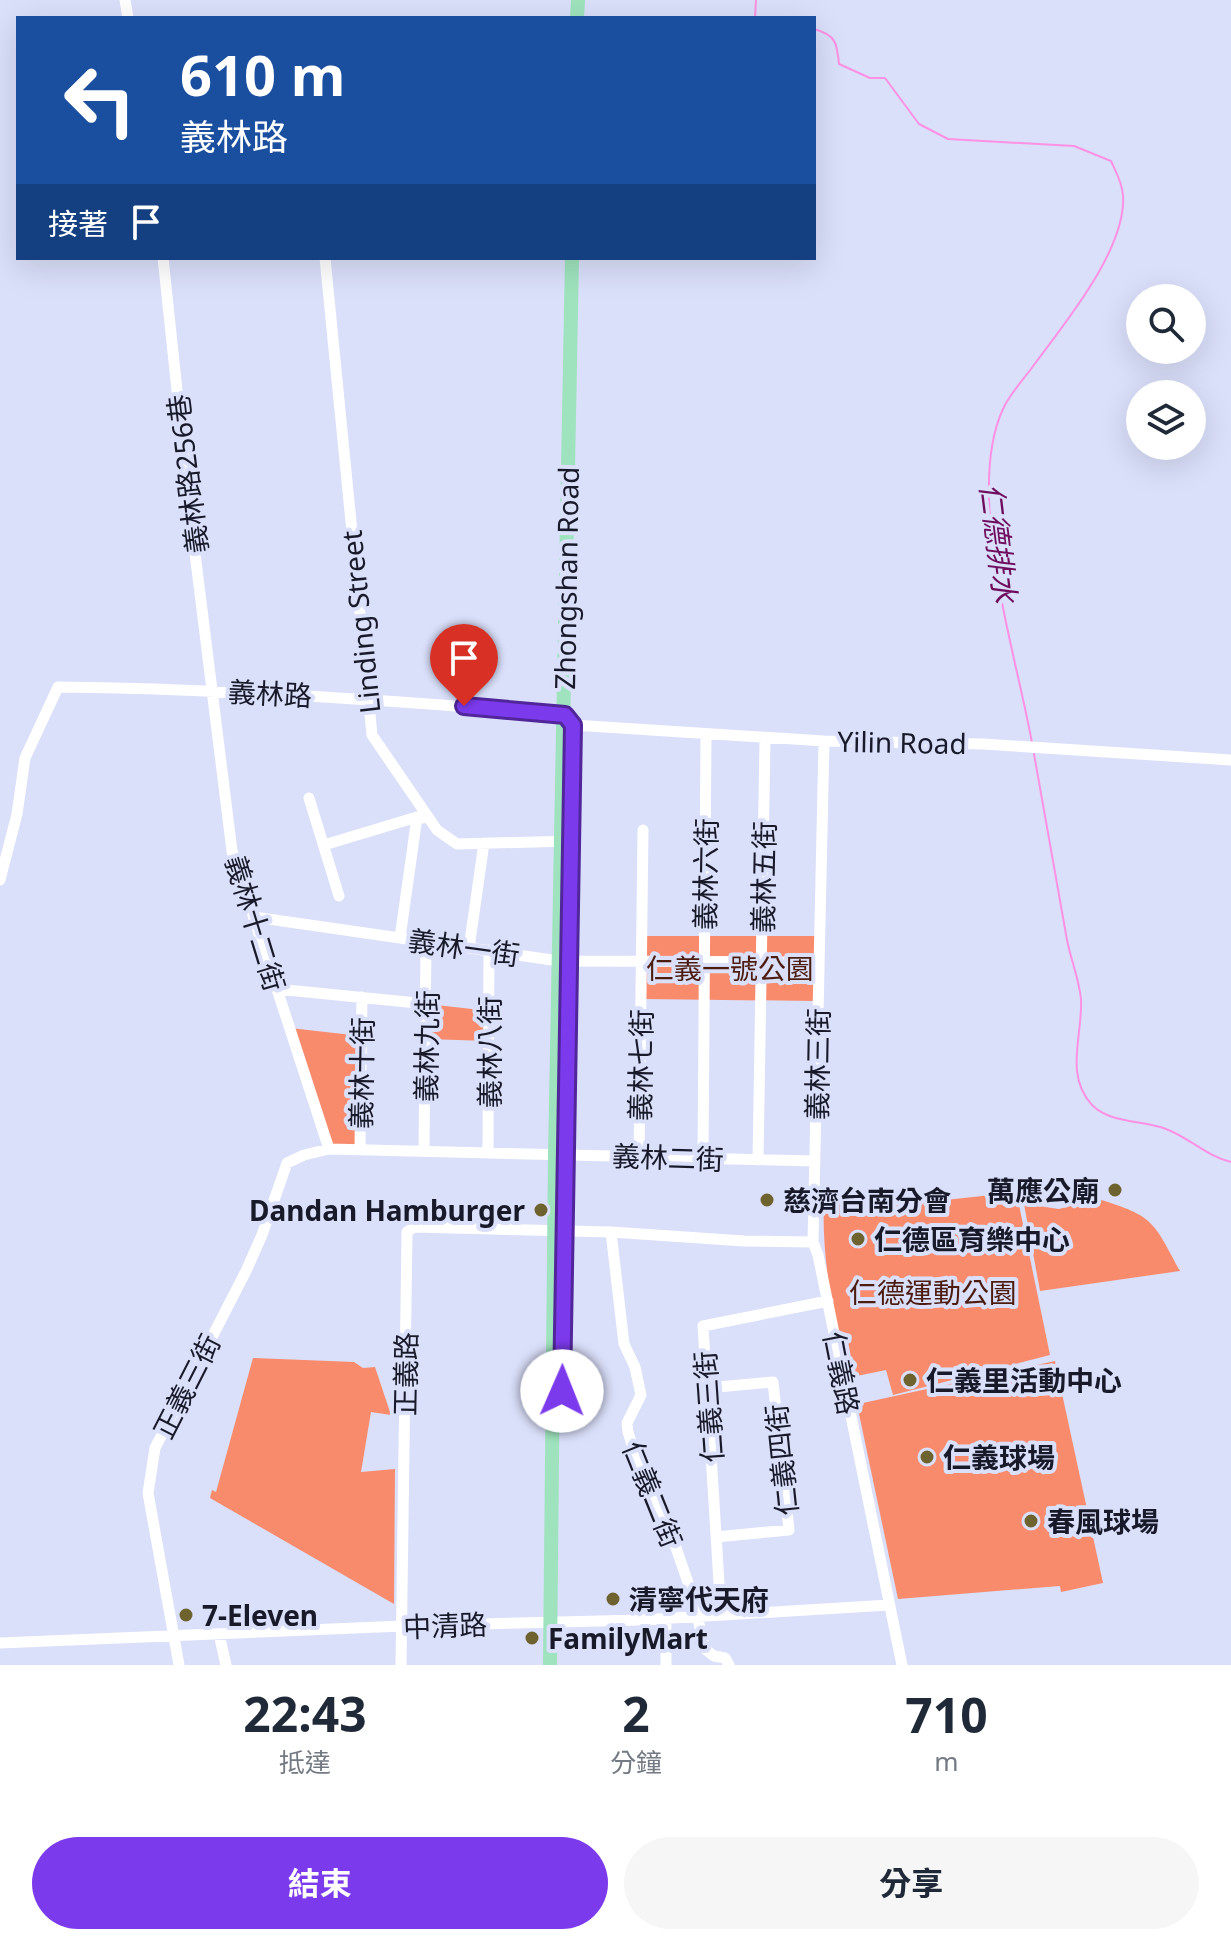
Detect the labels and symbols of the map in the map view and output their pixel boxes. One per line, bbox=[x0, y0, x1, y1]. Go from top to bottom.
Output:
street label: 義林路256巷 bbox=[158, 392, 216, 556]
street label: Zhongshan Road bbox=[545, 466, 587, 690]
water label: 仁德排水 bbox=[971, 481, 1027, 607]
street label: Linding Street bbox=[332, 529, 388, 715]
pin bbox=[430, 624, 498, 706]
street label: 義林路 bbox=[227, 672, 313, 714]
street label: Yilin Road bbox=[837, 722, 967, 762]
street label: 義林六街 bbox=[685, 818, 725, 930]
street label: 義林五街 bbox=[743, 821, 783, 933]
street label: 義林十二街 bbox=[217, 850, 295, 996]
street label: 義林一街 bbox=[406, 920, 522, 974]
park label: 仁義一號公園 bbox=[646, 949, 814, 987]
street label: 義林九街 bbox=[406, 990, 446, 1102]
street label: 義林八街 bbox=[470, 996, 508, 1108]
street label: 義林三街 bbox=[797, 1008, 837, 1120]
street label: 義林七街 bbox=[620, 1009, 660, 1121]
street label: 義林十街 bbox=[341, 1017, 381, 1129]
street label: 義林二街 bbox=[611, 1136, 725, 1178]
place label: 萬應公廟 bbox=[987, 1171, 1099, 1209]
place label: 慈濟台南分會 bbox=[783, 1181, 951, 1219]
marker: 萬應公廟 bbox=[1106, 1181, 1124, 1199]
place label: Dandan Hamburger bbox=[249, 1191, 525, 1229]
marker: 慈濟台南分會 bbox=[758, 1191, 776, 1209]
marker: Dandan Hamburger bbox=[532, 1201, 550, 1219]
place label: 仁德區育樂中心 bbox=[874, 1220, 1070, 1258]
marker: 仁德區育樂中心 bbox=[849, 1230, 867, 1248]
park label: 仁德運動公園 bbox=[849, 1273, 1017, 1311]
street label: 正義三街 bbox=[144, 1327, 228, 1445]
street label: 仁義路 bbox=[815, 1328, 869, 1418]
street label: 正義路 bbox=[385, 1332, 425, 1416]
position arrow bbox=[520, 1349, 604, 1433]
street label: 仁義三街 bbox=[685, 1350, 731, 1464]
place label: 仁義里活動中心 bbox=[926, 1361, 1122, 1399]
marker: 仁義里活動中心 bbox=[901, 1371, 919, 1389]
street label: 仁義四街 bbox=[756, 1402, 806, 1518]
street label: 仁義二街 bbox=[614, 1435, 692, 1553]
place label: 仁義球場 bbox=[943, 1438, 1055, 1476]
marker: 仁義球場 bbox=[918, 1448, 936, 1466]
place label: 春風球場 bbox=[1047, 1502, 1159, 1540]
marker: 春風球場 bbox=[1022, 1512, 1040, 1530]
place label: 清寧代天府 bbox=[629, 1580, 769, 1618]
marker: 清寧代天府 bbox=[604, 1590, 622, 1608]
place label: 7-Eleven bbox=[202, 1596, 318, 1634]
street label: 中清路 bbox=[402, 1605, 488, 1645]
marker: 7-Eleven bbox=[177, 1606, 195, 1624]
place label: FamilyMart bbox=[548, 1619, 708, 1657]
marker: FamilyMart bbox=[523, 1629, 541, 1647]

